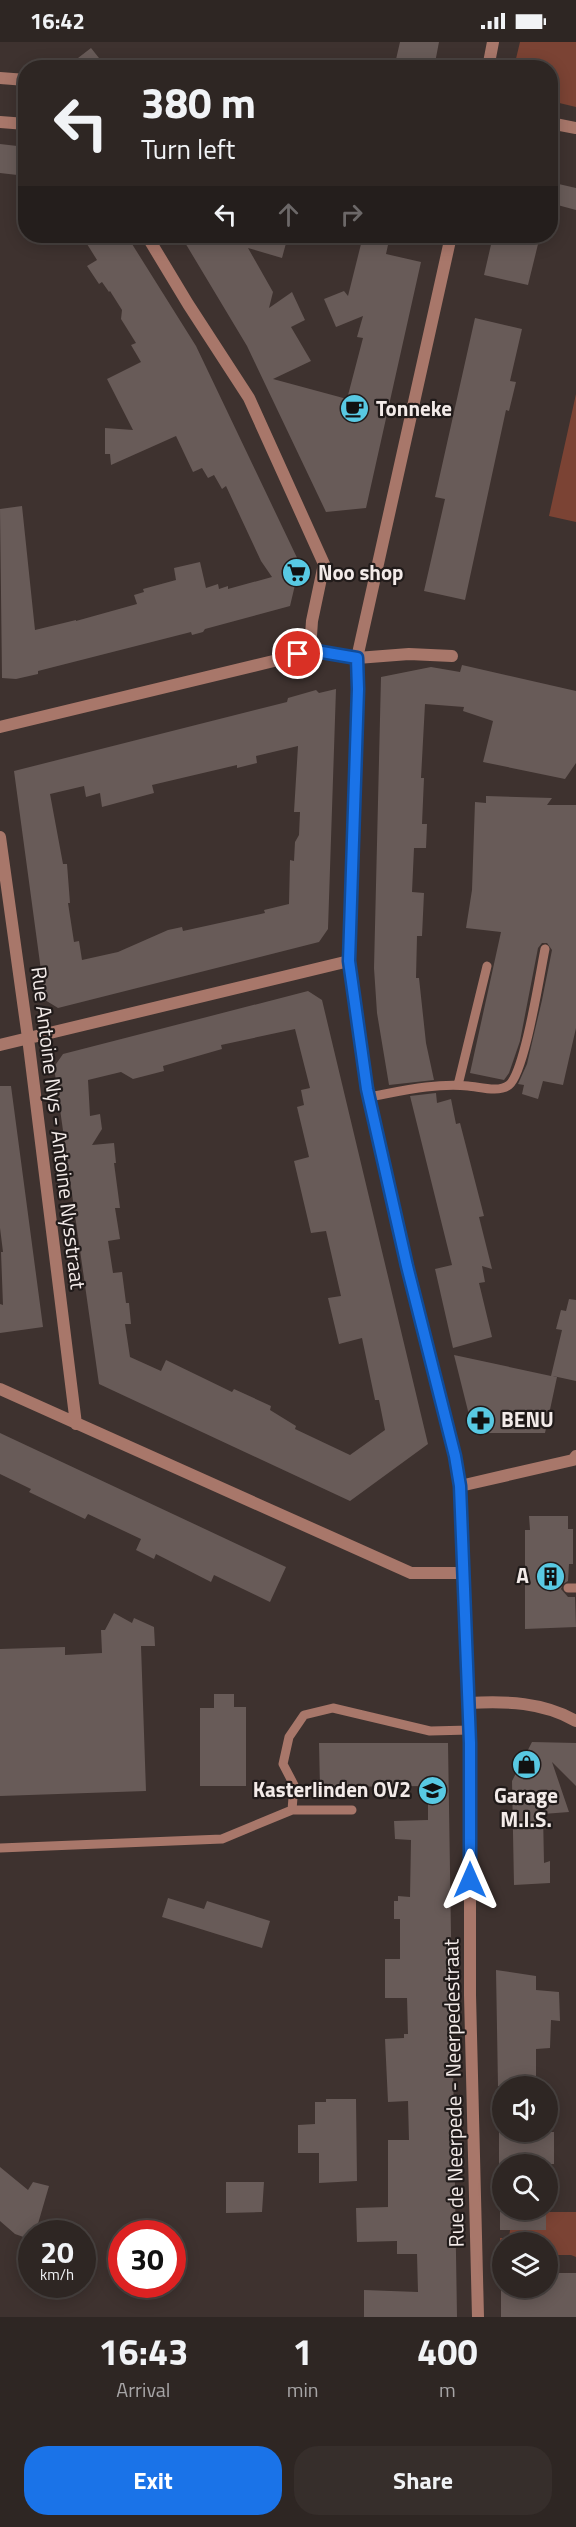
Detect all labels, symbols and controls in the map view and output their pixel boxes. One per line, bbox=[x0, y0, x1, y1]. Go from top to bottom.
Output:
text: 16:42 bbox=[30, 4, 85, 38]
text: 380 m bbox=[141, 70, 256, 134]
icon: left bbox=[42, 84, 120, 162]
text: Turn left bbox=[141, 128, 235, 169]
icon: left bbox=[209, 198, 242, 231]
icon: ahead bbox=[272, 198, 305, 231]
icon: right bbox=[335, 198, 368, 231]
place label: Tonneke bbox=[376, 392, 452, 424]
cafe icon: Tonneke bbox=[339, 393, 371, 425]
place label: Noo shop bbox=[318, 556, 404, 588]
supermarket icon: Noo shop bbox=[281, 557, 313, 589]
pin bbox=[272, 628, 323, 679]
icon: arrive bbox=[281, 637, 314, 670]
street label: Rue Antoine Nys - Antoine Nysstraat bbox=[23, 965, 95, 1292]
place label: BENU bbox=[501, 1403, 554, 1435]
pharmacy icon: BENU bbox=[464, 1404, 496, 1436]
place label: A bbox=[516, 1559, 529, 1591]
building icon: A bbox=[534, 1560, 566, 1592]
shop icon: Garage M.I.S. bbox=[510, 1749, 542, 1781]
place label: Kasterlinden OV2 bbox=[253, 1773, 411, 1805]
school or university icon: Kasterlinden OV2 bbox=[416, 1774, 448, 1806]
place label: Garage M.I.S. bbox=[494, 1779, 558, 1835]
position arrow bbox=[438, 1848, 502, 1912]
street label: Rue de Neerpede - Neerpedestraat bbox=[434, 1938, 472, 2248]
map controls bbox=[492, 2076, 558, 2298]
button: sound bbox=[492, 2076, 558, 2142]
button: search bbox=[492, 2154, 558, 2220]
speed limit sign: 30 bbox=[108, 2220, 186, 2298]
text: 20 bbox=[40, 2229, 74, 2275]
button: layers bbox=[492, 2232, 558, 2298]
text: km/h bbox=[40, 2263, 74, 2286]
text: 16:43 bbox=[98, 2324, 188, 2379]
text: 1 bbox=[293, 2324, 313, 2379]
text: 400 bbox=[417, 2324, 478, 2379]
text: Arrival bbox=[116, 2374, 171, 2405]
text: min bbox=[287, 2374, 319, 2405]
text: m bbox=[439, 2374, 456, 2405]
button: Exit bbox=[24, 2446, 282, 2515]
button: Share bbox=[294, 2446, 552, 2515]

